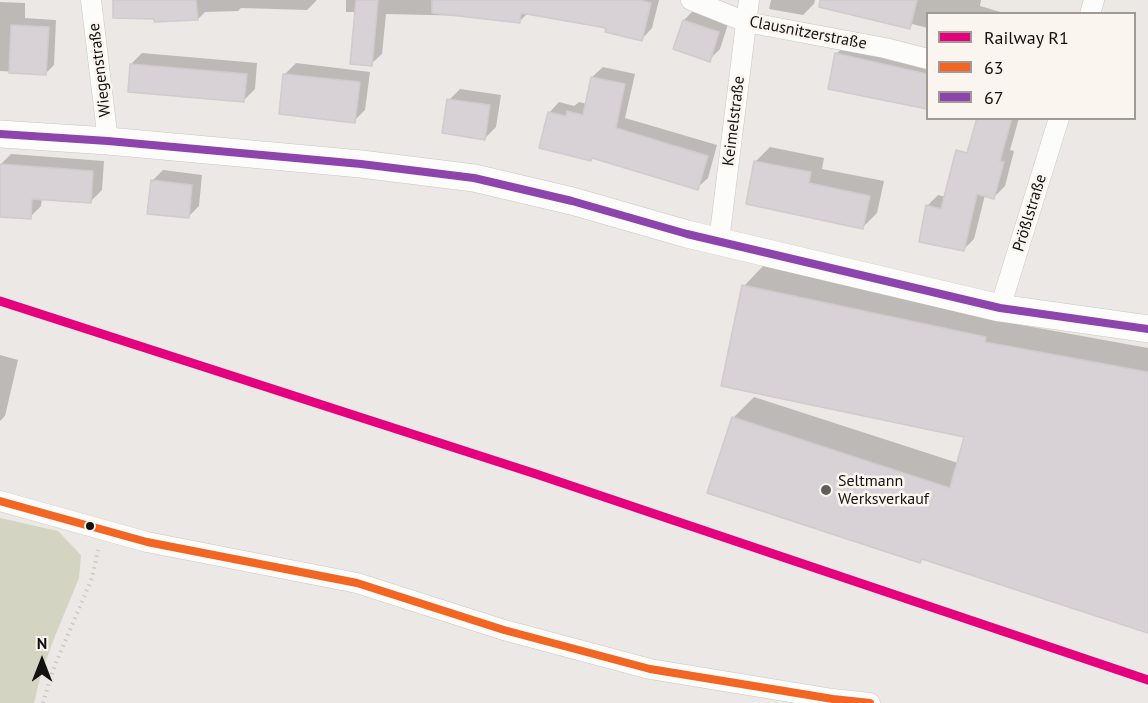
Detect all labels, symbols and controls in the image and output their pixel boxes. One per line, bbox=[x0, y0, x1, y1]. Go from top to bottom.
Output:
street label: Clausnitzerstraße bbox=[748, 12, 868, 54]
legend bbox=[926, 12, 1136, 120]
street label: Wiegenstraße bbox=[85, 22, 115, 118]
text: Railway R1 bbox=[984, 26, 1069, 49]
text: 63 bbox=[984, 56, 1004, 79]
street label: Keimelstraße bbox=[719, 75, 749, 167]
text: 67 bbox=[984, 86, 1004, 109]
street label: Prößlstraße bbox=[1009, 172, 1051, 254]
place label: Seltmann Werksverkauf bbox=[838, 471, 929, 509]
marker: Seltmann Werksverkauf bbox=[819, 483, 833, 497]
unlabelled marker bbox=[84, 520, 96, 532]
north arrow bbox=[12, 631, 72, 691]
text: N bbox=[37, 633, 47, 653]

